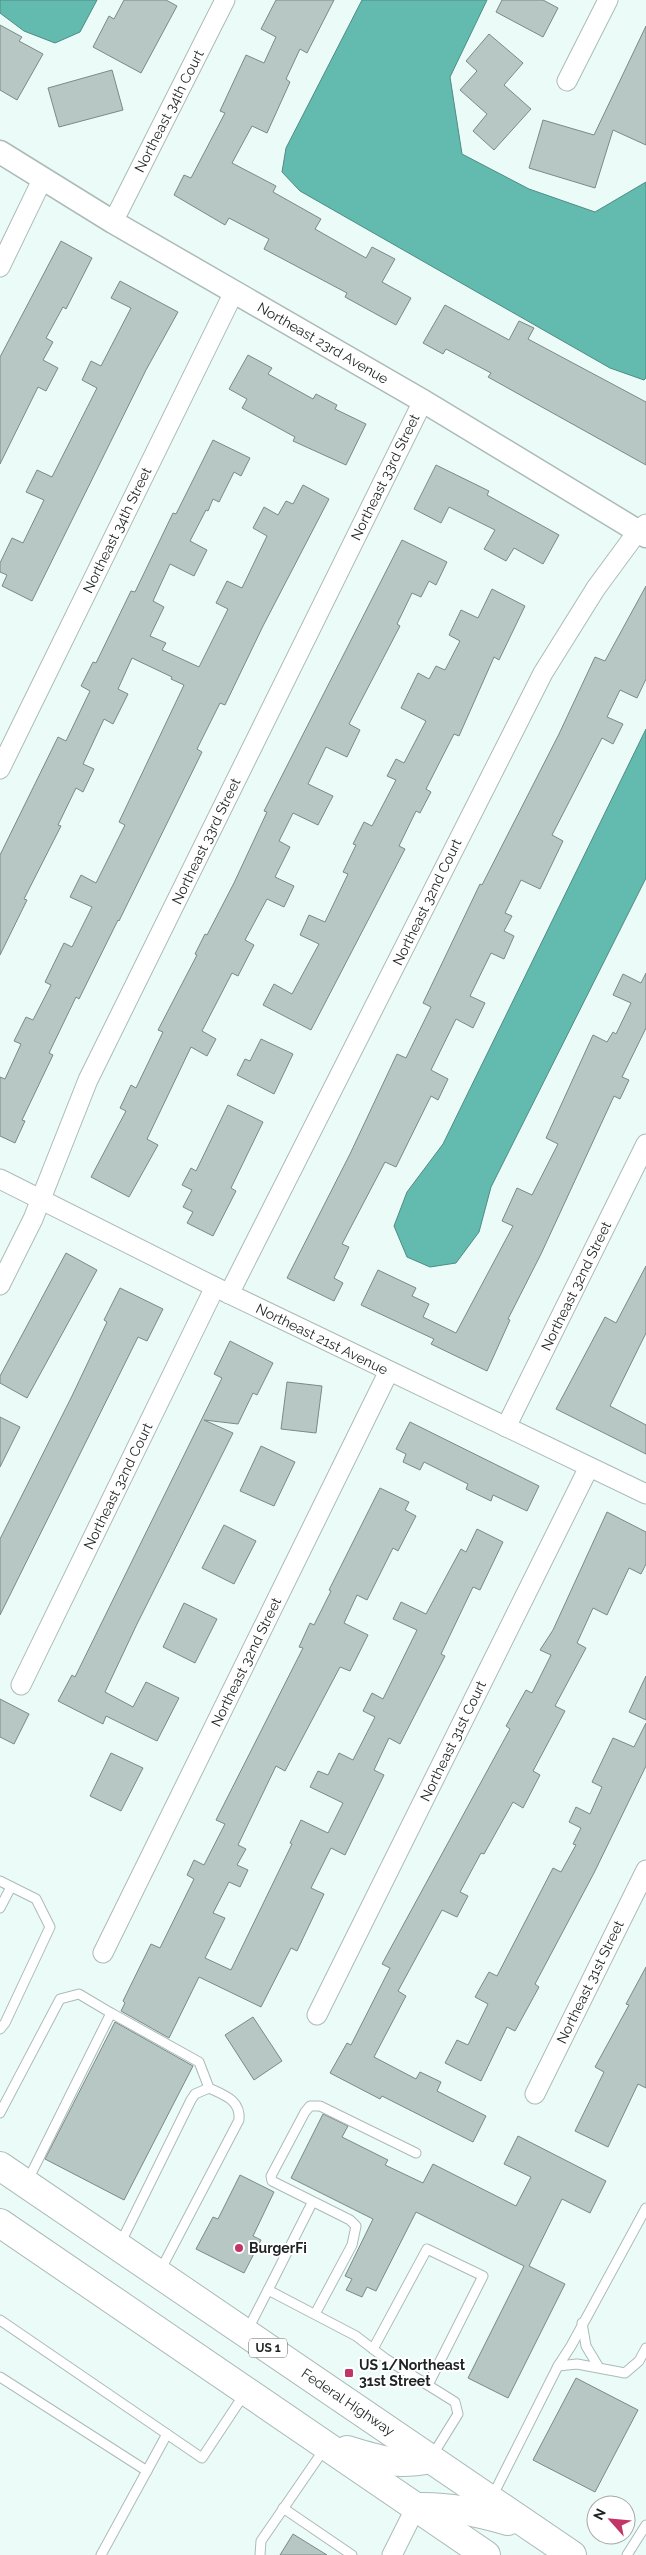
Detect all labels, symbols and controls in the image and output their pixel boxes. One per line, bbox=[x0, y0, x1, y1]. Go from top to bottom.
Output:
street label: Northeast 34th Court bbox=[131, 47, 207, 175]
street label: Northeast 23rd Avenue bbox=[255, 299, 391, 387]
street label: Northeast 33rd Street bbox=[347, 411, 423, 543]
street label: Northeast 34th Street bbox=[80, 464, 155, 596]
street label: Northeast 33rd Street bbox=[168, 775, 244, 907]
street label: Northeast 32nd Court bbox=[389, 836, 465, 968]
street label: Northeast 32nd Street bbox=[538, 1219, 614, 1353]
street label: Northeast 21st Avenue bbox=[253, 1300, 391, 1378]
street label: Northeast 32nd Court bbox=[80, 1420, 156, 1552]
street label: Northeast 32nd Street bbox=[208, 1595, 284, 1729]
street label: Northeast 31st Court bbox=[417, 1678, 489, 1804]
street label: Northeast 31st Street bbox=[553, 1918, 627, 2046]
place label: BurgerFi bbox=[249, 2240, 307, 2256]
marker: BurgerFi bbox=[233, 2242, 245, 2254]
road number: US 1 bbox=[249, 2338, 287, 2358]
place label: US 1/Northeast 31st Street bbox=[359, 2357, 466, 2389]
street label: Federal Highway bbox=[298, 2365, 398, 2439]
marker: US 1/Northeast 31st Street bbox=[343, 2367, 355, 2379]
north arrow bbox=[586, 2495, 636, 2545]
text: N bbox=[590, 2506, 609, 2522]

